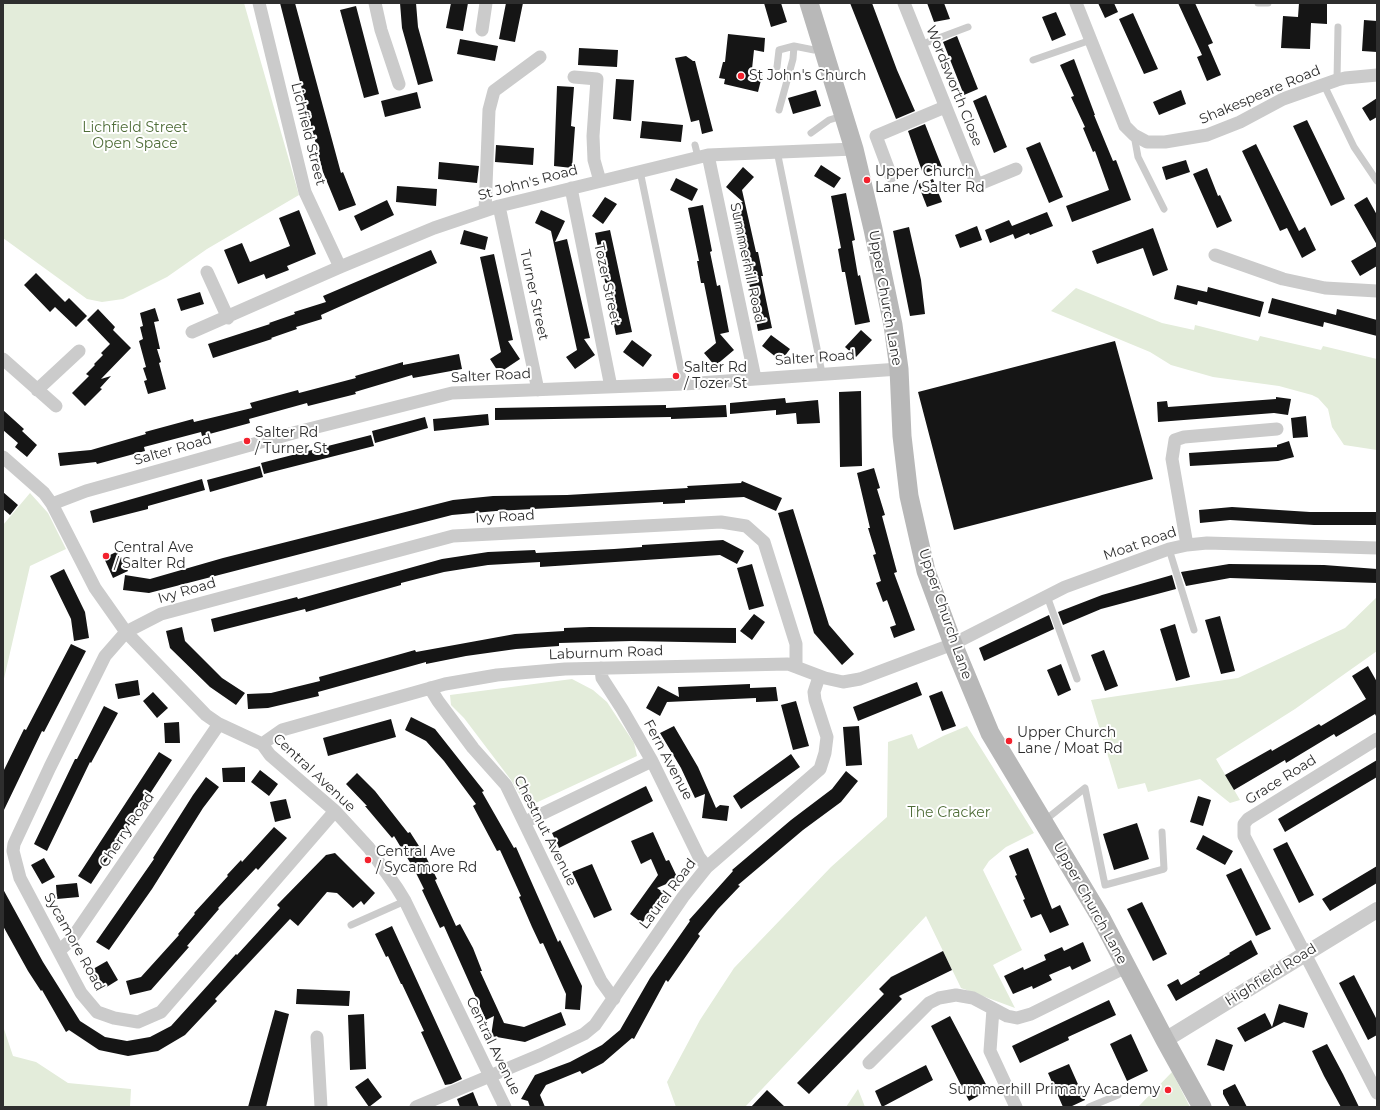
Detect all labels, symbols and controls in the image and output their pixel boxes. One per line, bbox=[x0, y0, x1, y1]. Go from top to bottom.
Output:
street label: Wordsworth Close bbox=[922, 23, 986, 149]
street label: Shakespeare Road bbox=[1197, 62, 1323, 128]
place label: St John's Church bbox=[749, 68, 866, 84]
marker: St John's Church bbox=[736, 71, 746, 81]
street label: Lichfield Street bbox=[287, 81, 329, 187]
park label: Lichfield Street Open Space bbox=[82, 120, 188, 152]
street label: St John's Road bbox=[476, 162, 580, 204]
place label: Upper Church Lane / Salter Rd bbox=[875, 164, 985, 196]
marker: Upper Church Lane / Salter Rd bbox=[862, 175, 872, 185]
street label: Summerhill Road bbox=[726, 201, 768, 325]
street label: Upper Church Lane bbox=[865, 229, 905, 367]
street label: Tozer Street bbox=[590, 242, 624, 326]
street label: Turner Street bbox=[516, 248, 552, 342]
street label: Salter Road bbox=[774, 347, 856, 369]
place label: Salter Rd / Tozer St bbox=[684, 360, 747, 392]
street label: Salter Road bbox=[450, 366, 532, 386]
marker: Salter Rd / Tozer St bbox=[671, 371, 681, 381]
place label: Salter Rd / Turner St bbox=[255, 425, 328, 458]
street label: Salter Road bbox=[132, 431, 214, 469]
marker: Salter Rd / Turner St bbox=[242, 436, 252, 446]
street label: Ivy Road bbox=[475, 507, 535, 527]
street label: Moat Road bbox=[1101, 524, 1179, 564]
place label: Central Ave / Salter Rd bbox=[114, 540, 193, 572]
street label: Upper Church Lane bbox=[915, 546, 975, 682]
marker: Central Ave / Salter Rd bbox=[101, 551, 111, 561]
street label: Ivy Road bbox=[156, 575, 218, 607]
street label: Laburnum Road bbox=[548, 643, 664, 663]
street label: Fern Avenue bbox=[640, 717, 696, 803]
place label: Upper Church Lane / Moat Rd bbox=[1017, 725, 1123, 758]
street label: Central Avenue bbox=[269, 730, 359, 816]
marker: Upper Church Lane / Moat Rd bbox=[1004, 736, 1014, 746]
street label: Grace Road bbox=[1242, 752, 1320, 808]
street label: Chestnut Avenue bbox=[510, 773, 580, 889]
street label: Cherry Road bbox=[96, 789, 158, 871]
park label: The Cracker bbox=[908, 805, 990, 821]
street label: Upper Church Lane bbox=[1049, 839, 1131, 967]
place label: Central Ave / Sycamore Rd bbox=[376, 844, 477, 876]
marker: Central Ave / Sycamore Rd bbox=[363, 855, 373, 865]
street label: Laurel Road bbox=[636, 855, 700, 933]
street label: Sycamore Road bbox=[40, 890, 108, 994]
street label: Highfield Road bbox=[1222, 940, 1320, 1010]
street label: Central Avenue bbox=[462, 994, 524, 1098]
place label: Summerhill Primary Academy bbox=[949, 1082, 1160, 1098]
marker: Summerhill Primary Academy bbox=[1163, 1085, 1173, 1095]

